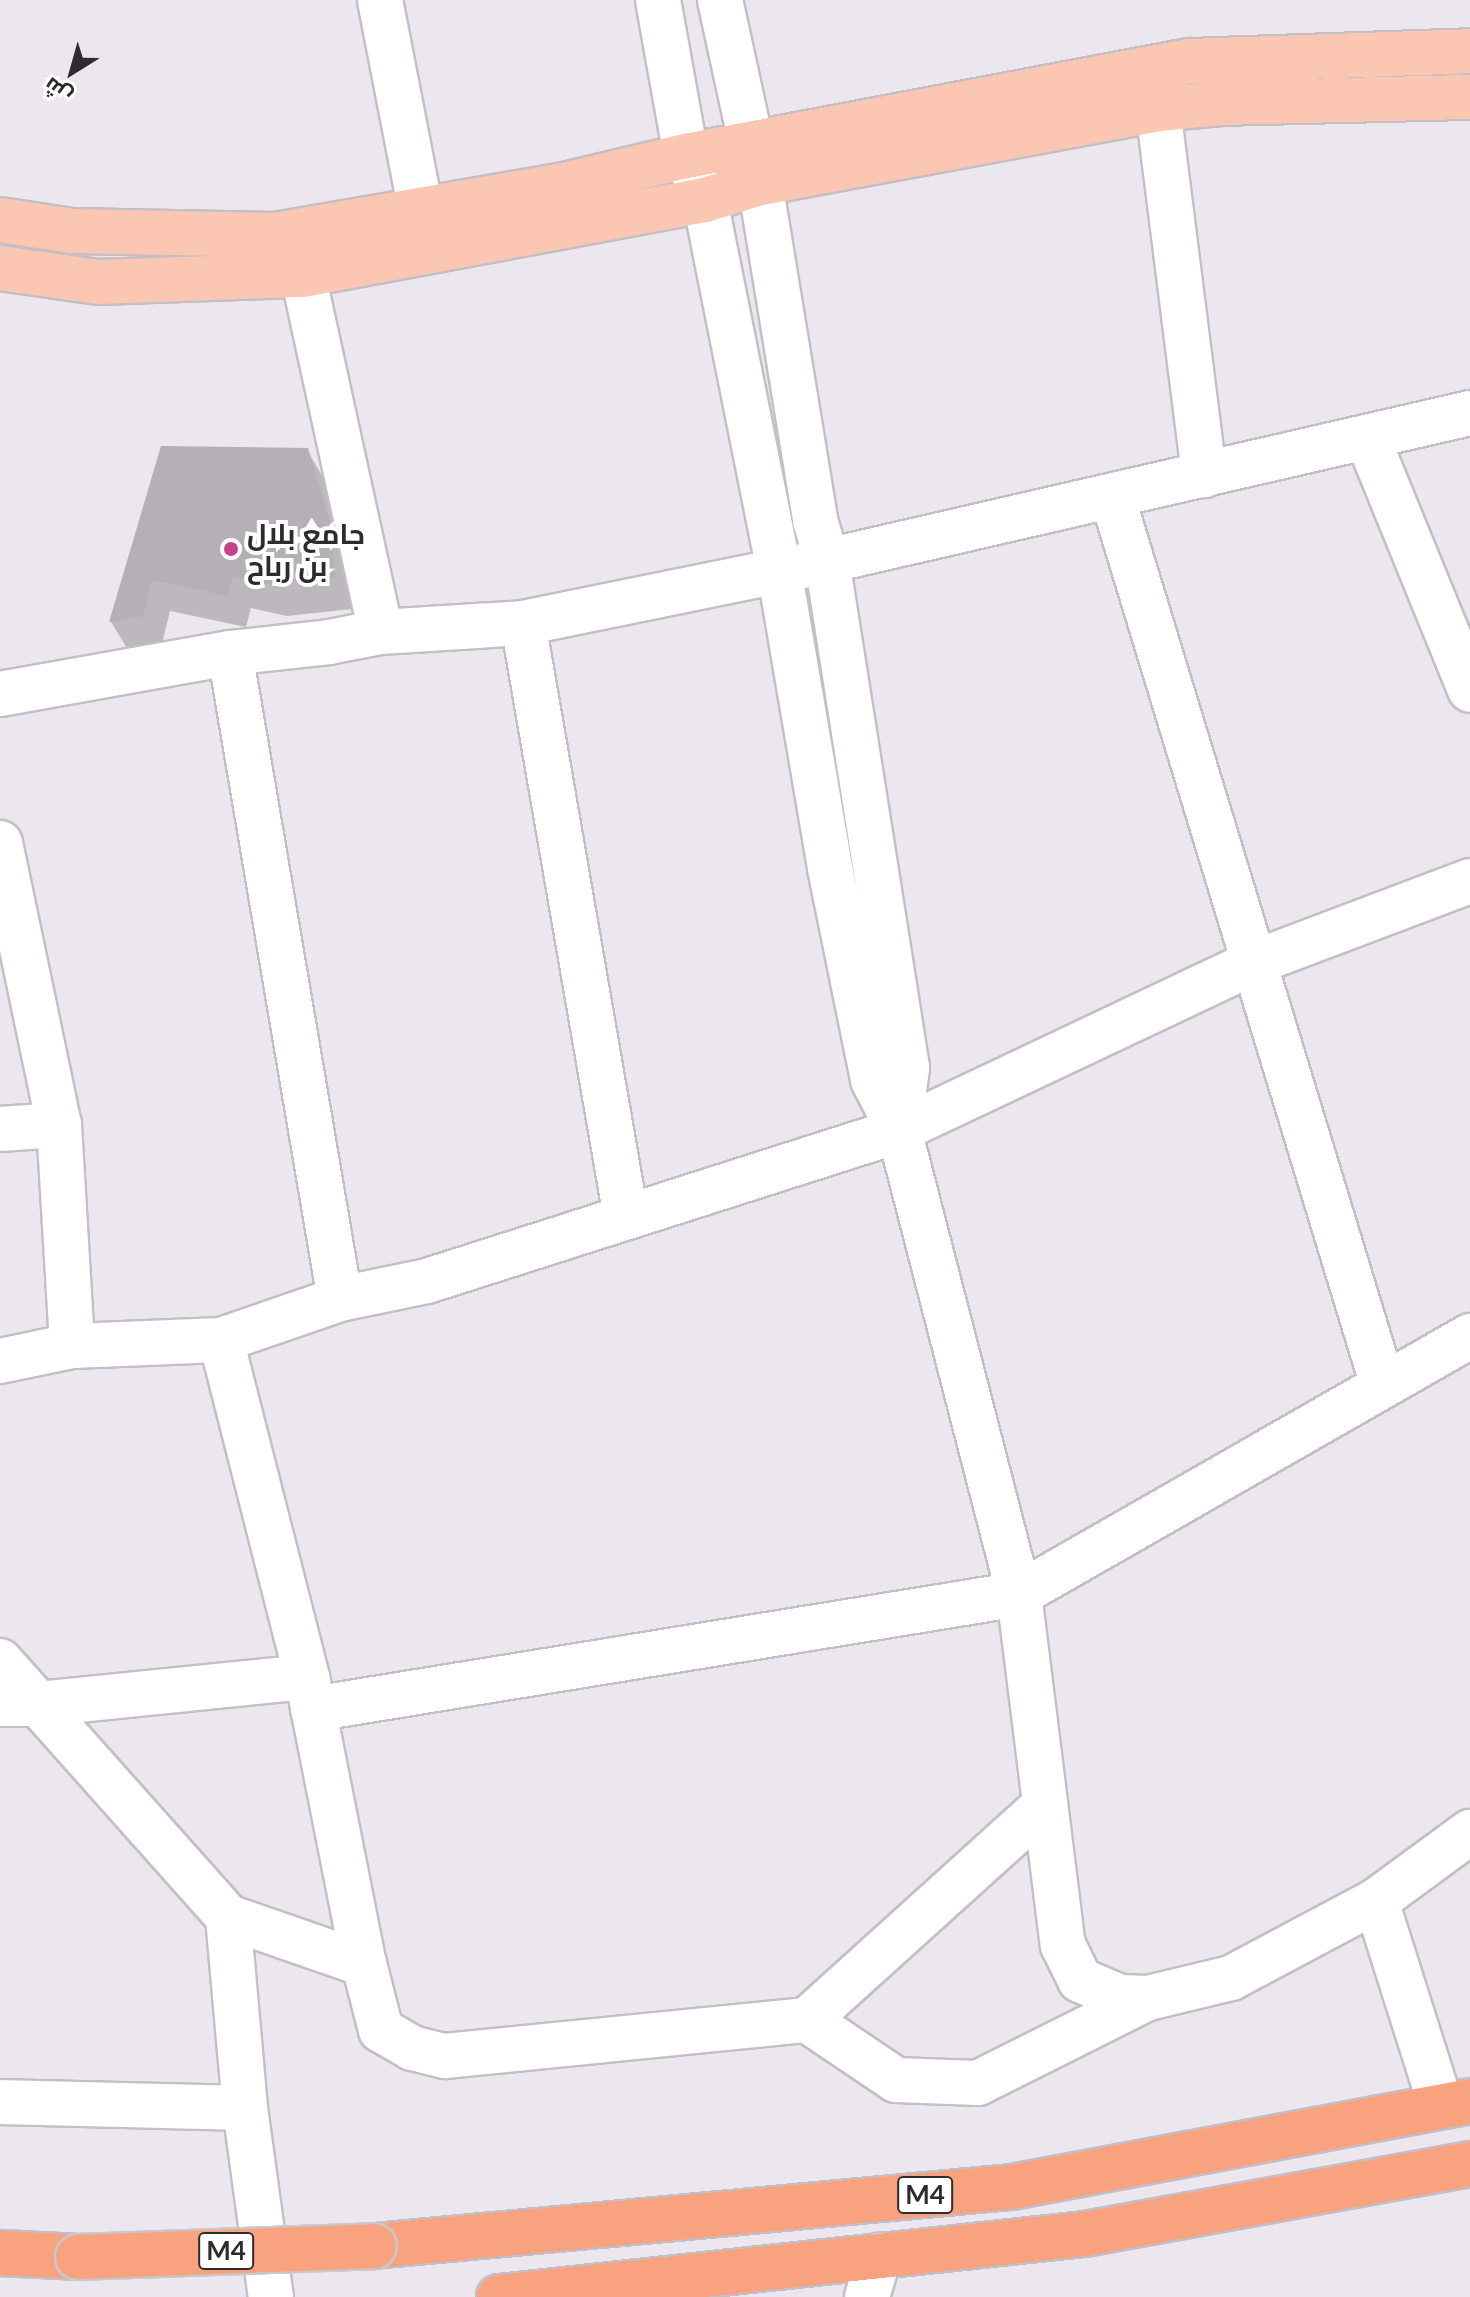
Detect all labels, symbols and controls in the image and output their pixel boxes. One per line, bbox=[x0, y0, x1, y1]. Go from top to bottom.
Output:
north arrow bbox=[32, 32, 112, 112]
text: ش bbox=[38, 72, 77, 111]
place label: جامع بلال بن رباح bbox=[247, 516, 365, 582]
marker: جامع بلال بن رباح bbox=[222, 540, 240, 558]
road number: M4 bbox=[897, 2173, 953, 2217]
road number: M4 bbox=[198, 2229, 254, 2273]

